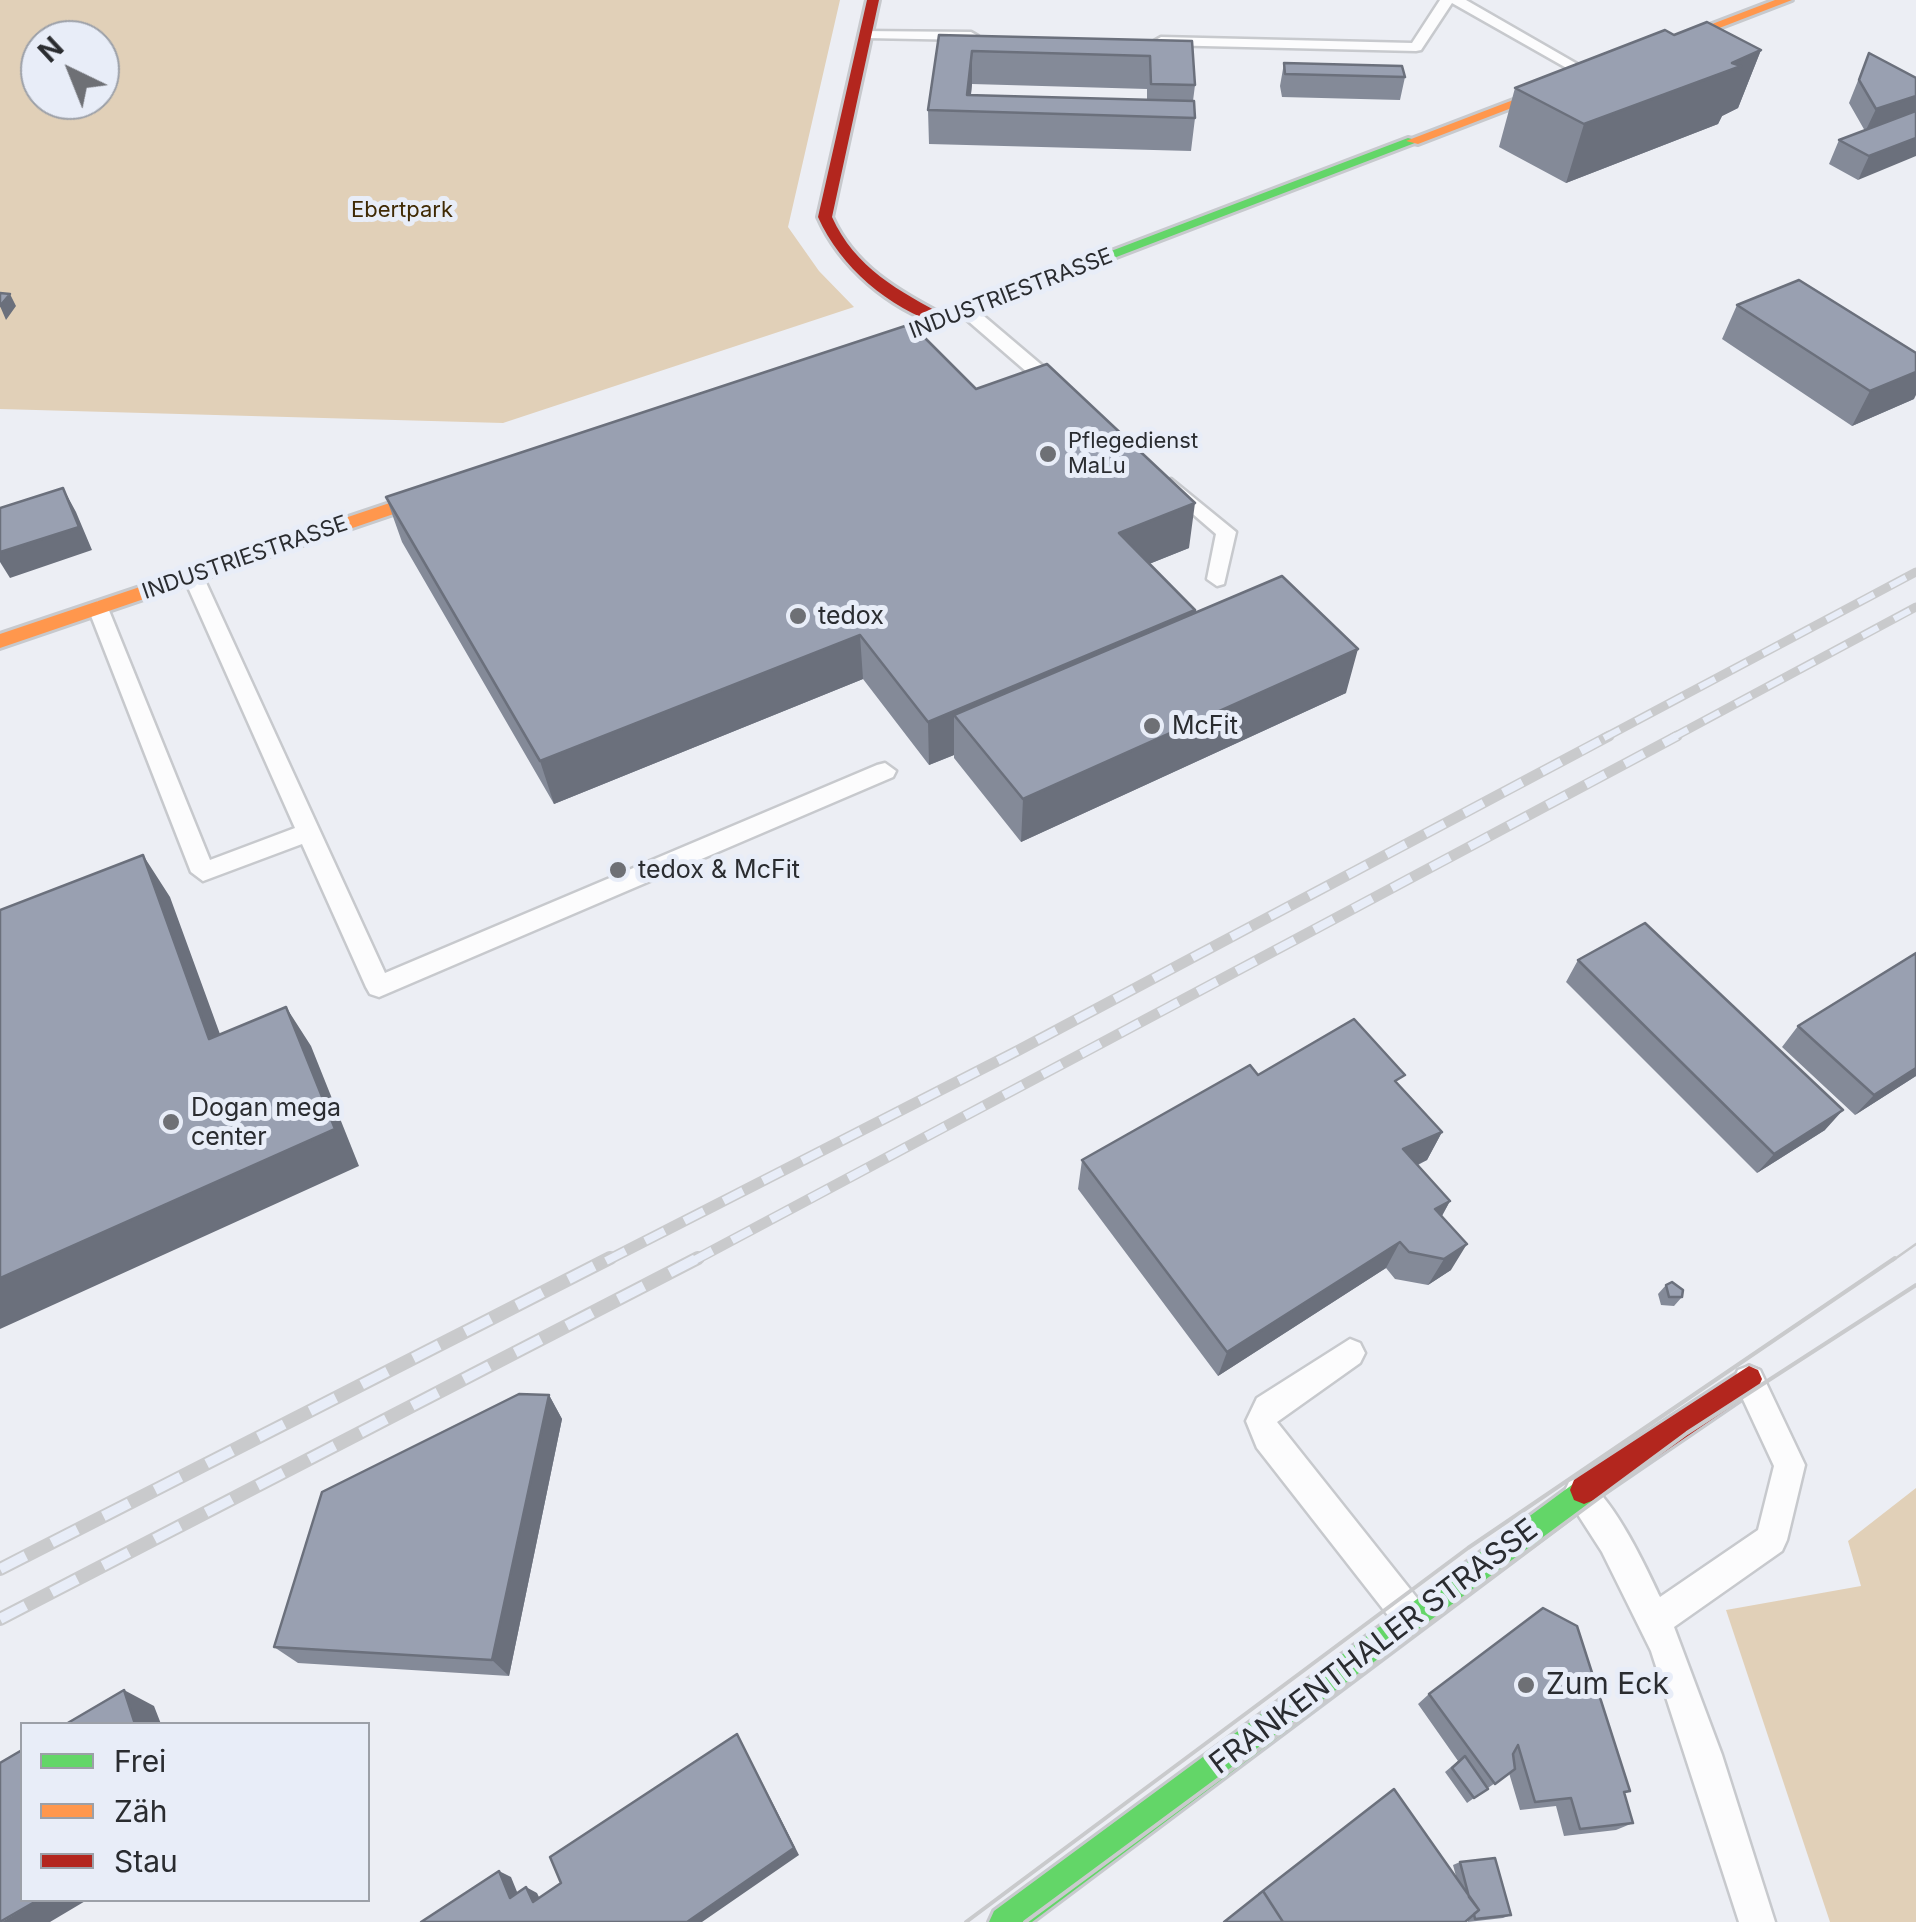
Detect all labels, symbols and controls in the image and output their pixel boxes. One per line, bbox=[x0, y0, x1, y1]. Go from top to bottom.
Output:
north arrow bbox=[20, 20, 120, 120]
text: N bbox=[32, 30, 70, 69]
park label: Ebertpark bbox=[351, 197, 453, 223]
street label: INDUSTRIESTRASSE bbox=[906, 243, 1116, 345]
place label: Pflegedienst MaLu bbox=[1068, 428, 1198, 480]
marker: Pflegedienst MaLu bbox=[1037, 443, 1059, 465]
street label: INDUSTRIESTRASSE bbox=[139, 510, 351, 606]
place label: tedox bbox=[818, 601, 884, 631]
marker: tedox bbox=[787, 605, 809, 627]
place label: McFit bbox=[1172, 711, 1238, 741]
marker: McFit bbox=[1141, 715, 1163, 737]
place label: tedox & McFit bbox=[638, 855, 800, 885]
marker: tedox & McFit bbox=[607, 859, 629, 881]
place label: Dogan mega center bbox=[191, 1093, 341, 1152]
marker: Dogan mega center bbox=[160, 1111, 182, 1133]
street label: FRANKENTHALER STRASSE bbox=[1203, 1512, 1545, 1782]
place label: Zum Eck bbox=[1546, 1667, 1669, 1703]
marker: Zum Eck bbox=[1515, 1674, 1537, 1696]
legend bbox=[20, 1722, 370, 1902]
text: Frei bbox=[114, 1743, 166, 1779]
text: Zäh bbox=[114, 1793, 167, 1829]
text: Stau bbox=[114, 1843, 178, 1879]

